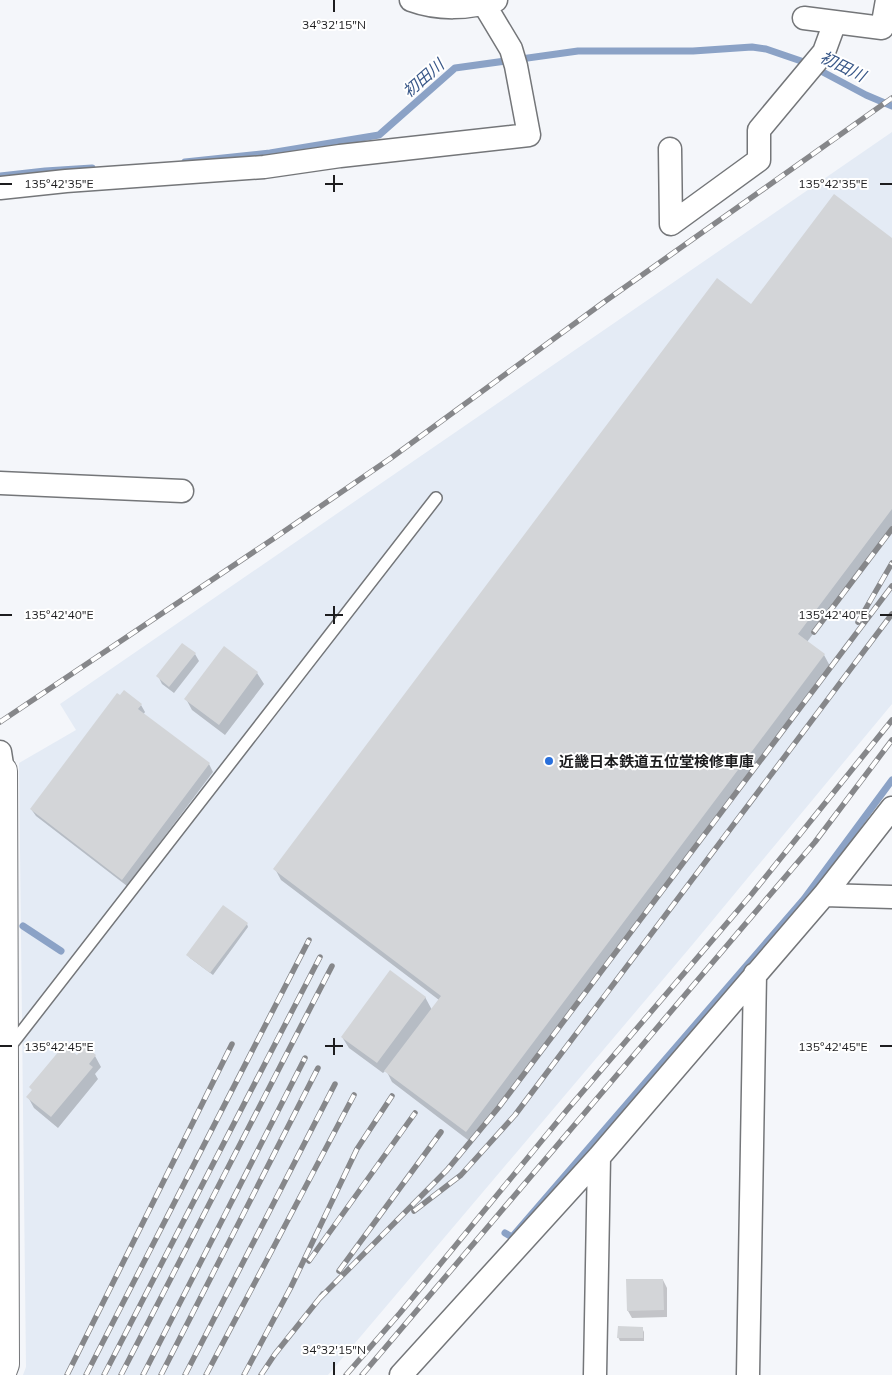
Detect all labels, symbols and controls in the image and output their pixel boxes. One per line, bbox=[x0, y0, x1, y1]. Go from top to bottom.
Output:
text: 34°32'15"N bbox=[302, 17, 366, 32]
water label: 初田川 bbox=[817, 46, 871, 86]
water label: 初田川 bbox=[398, 53, 449, 101]
text: 135°42'35"E bbox=[24, 176, 94, 191]
text: 135°42'35"E bbox=[798, 176, 868, 191]
text: 135°42'40"E bbox=[24, 607, 94, 622]
text: 135°42'40"E bbox=[798, 607, 868, 622]
place label: 近畿日本鉄道五位堂検修車庫 bbox=[559, 752, 754, 771]
marker: 近畿日本鉄道五位堂検修車庫 bbox=[543, 755, 555, 767]
text: 135°42'45"E bbox=[24, 1039, 94, 1054]
text: 135°42'45"E bbox=[798, 1039, 868, 1054]
text: 34°32'15"N bbox=[302, 1342, 366, 1357]

